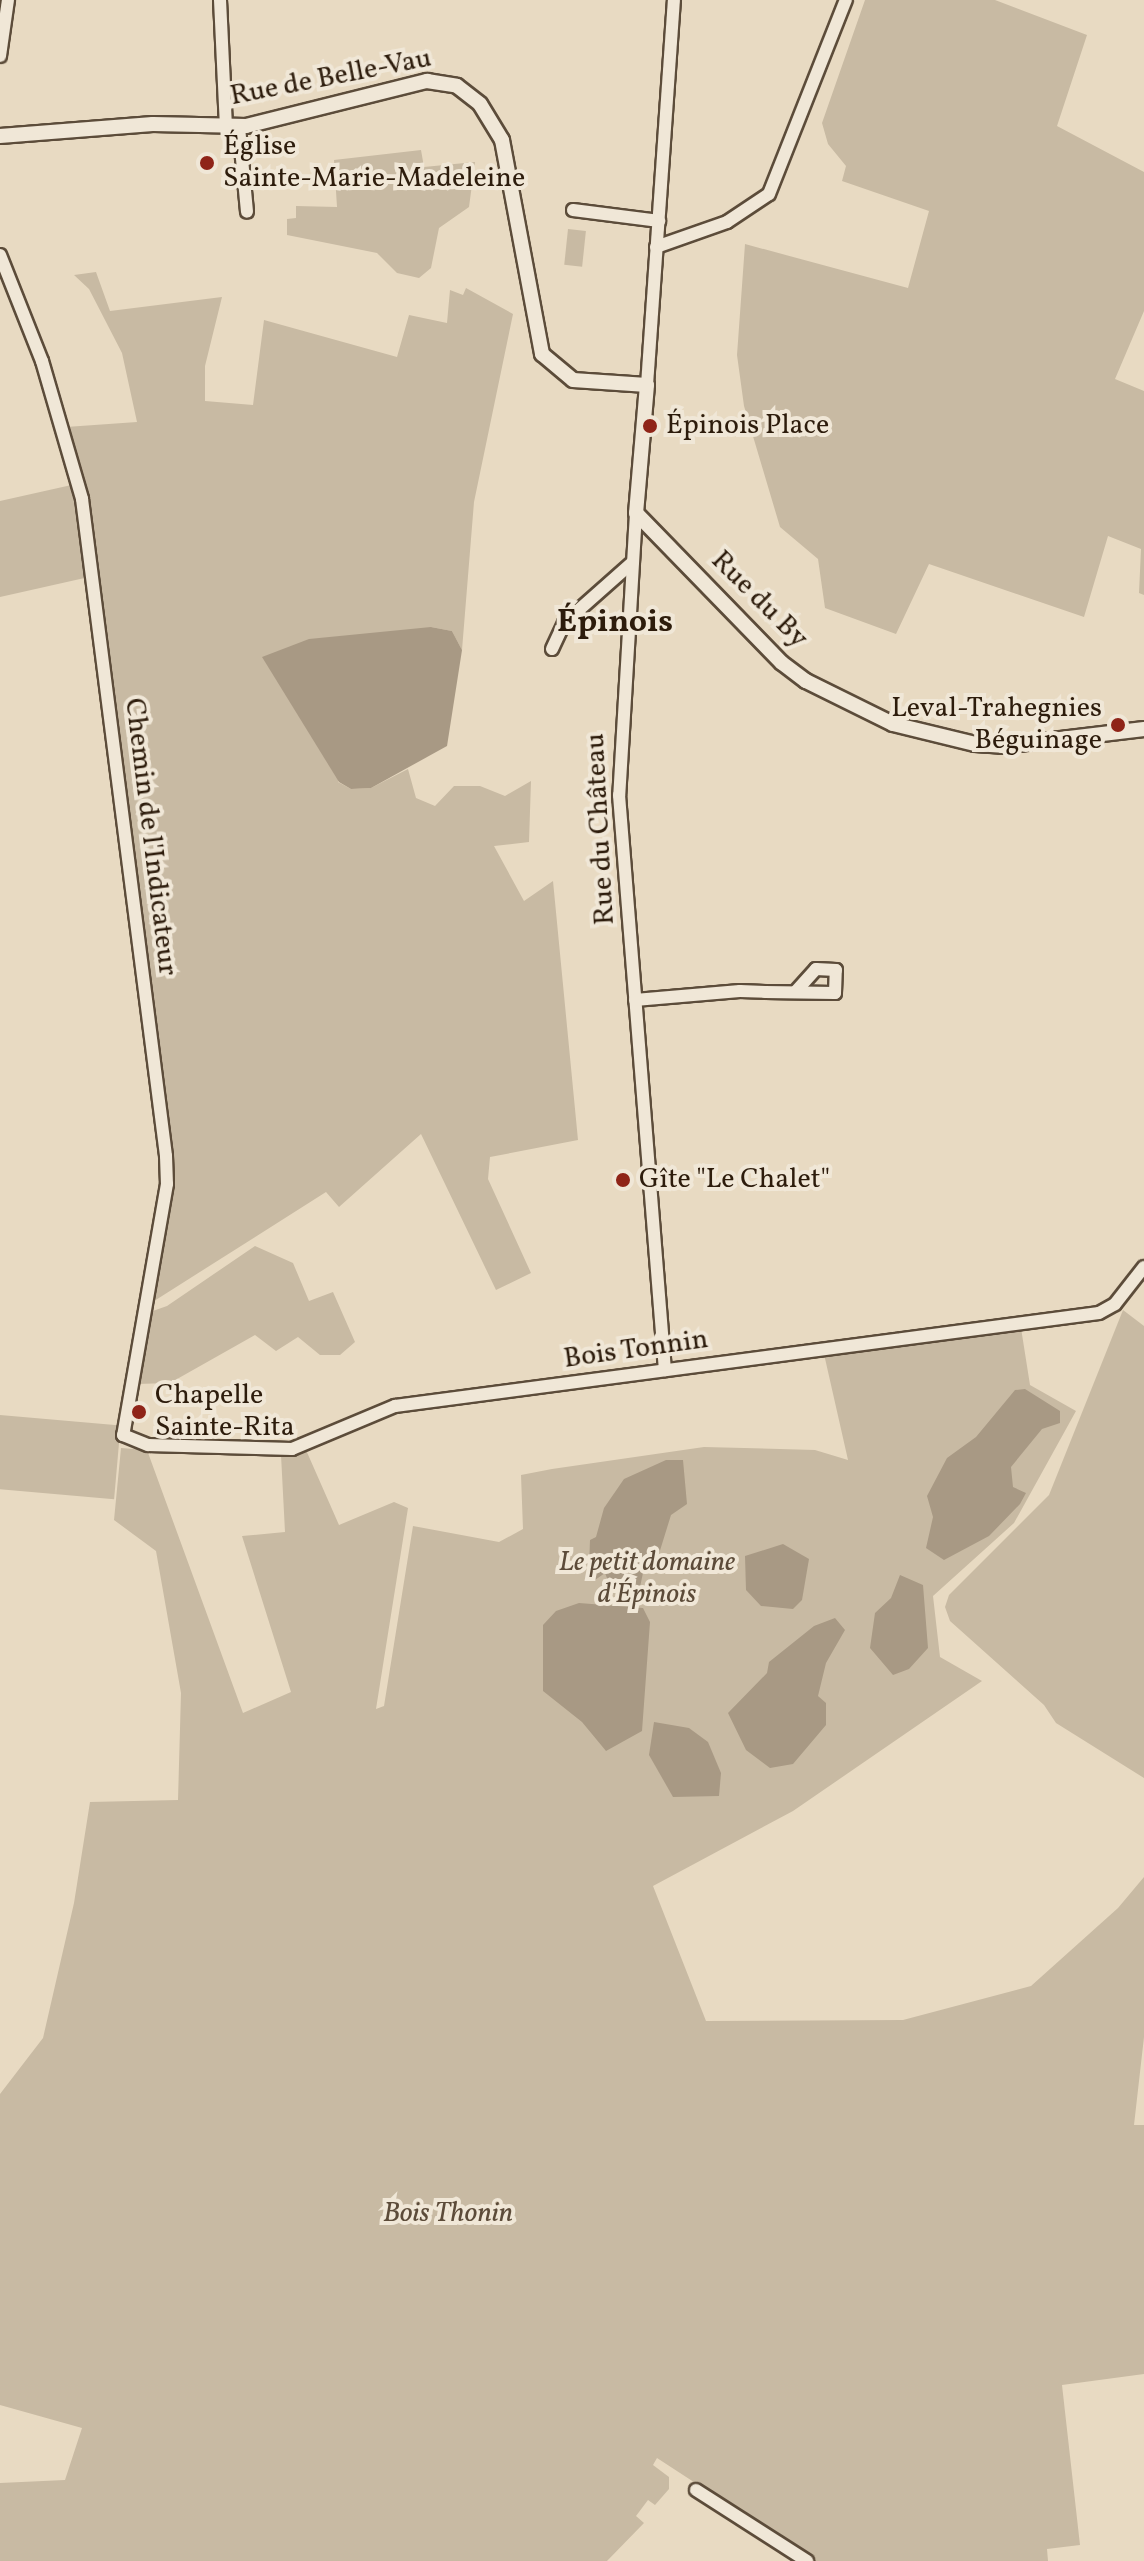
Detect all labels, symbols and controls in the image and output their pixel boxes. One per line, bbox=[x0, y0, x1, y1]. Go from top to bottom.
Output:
street label: Rue de Belle-Vau bbox=[228, 42, 434, 114]
place label: Église Sainte-Marie-Madeleine bbox=[223, 130, 525, 196]
marker: Église Sainte-Marie-Madeleine bbox=[198, 154, 216, 172]
place label: Épinois Place bbox=[666, 409, 829, 443]
marker: Épinois Place bbox=[641, 417, 659, 435]
street label: Rue du By bbox=[703, 544, 815, 656]
district label: Épinois bbox=[557, 604, 673, 642]
place label: Leval-Trahegnies Béguinage bbox=[891, 692, 1102, 758]
street label: Chemin de l'Indicateur bbox=[116, 696, 184, 978]
marker: Leval-Trahegnies Béguinage bbox=[1109, 716, 1127, 734]
street label: Rue du Château bbox=[579, 732, 623, 926]
place label: Gîte "Le Chalet" bbox=[639, 1163, 830, 1197]
marker: Gîte "Le Chalet" bbox=[614, 1171, 632, 1189]
street label: Bois Tonnin bbox=[561, 1323, 711, 1377]
place label: Chapelle Sainte-Rita bbox=[155, 1379, 295, 1445]
marker: Chapelle Sainte-Rita bbox=[130, 1403, 148, 1421]
park label: Le petit domaine d'Épinois bbox=[559, 1546, 735, 1612]
park label: Bois Thonin bbox=[383, 2197, 513, 2231]

